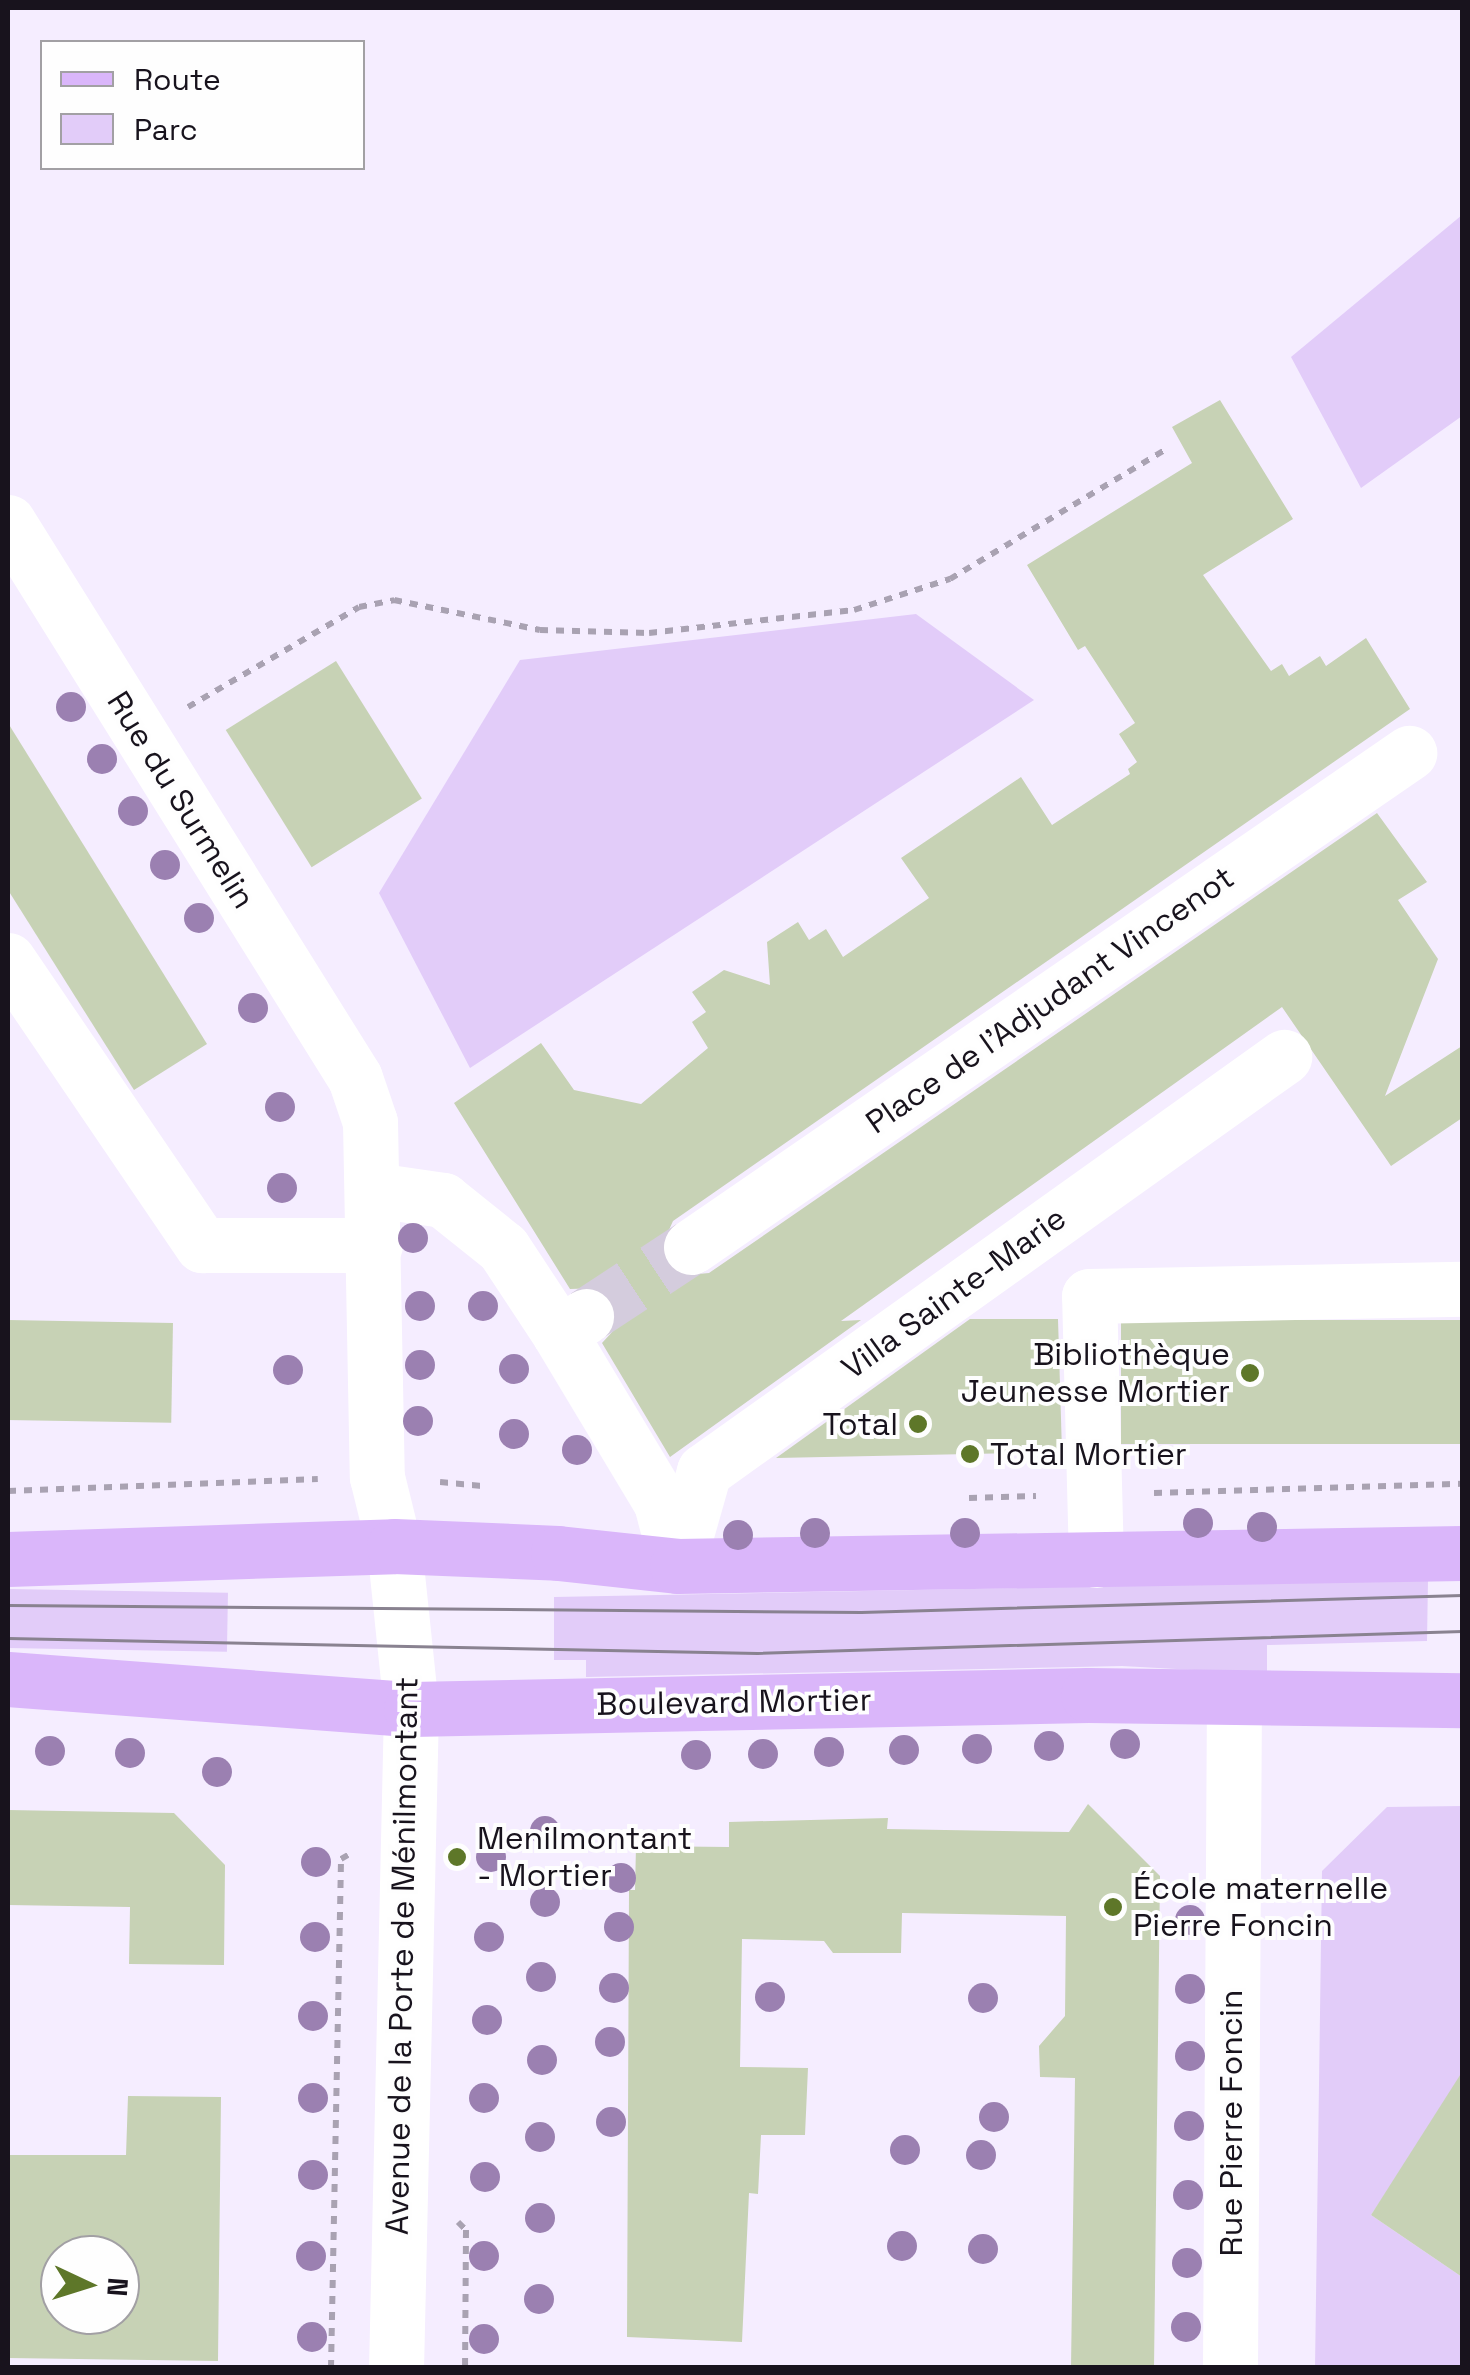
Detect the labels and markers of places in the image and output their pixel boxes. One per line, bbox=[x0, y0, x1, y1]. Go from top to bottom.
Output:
place label: Bibliothèque Jeunesse Mortier bbox=[961, 1336, 1230, 1411]
marker: Bibliothèque Jeunesse Mortier bbox=[1239, 1362, 1261, 1384]
place label: Total bbox=[822, 1405, 898, 1443]
marker: Total bbox=[907, 1413, 929, 1435]
place label: Total Mortier bbox=[990, 1435, 1187, 1473]
marker: Total Mortier bbox=[959, 1443, 981, 1465]
place label: Menilmontant - Mortier bbox=[477, 1820, 692, 1895]
marker: Menilmontant - Mortier bbox=[446, 1846, 468, 1868]
place label: École maternelle Pierre Foncin bbox=[1133, 1870, 1388, 1945]
marker: École maternelle Pierre Foncin bbox=[1102, 1896, 1124, 1918]

